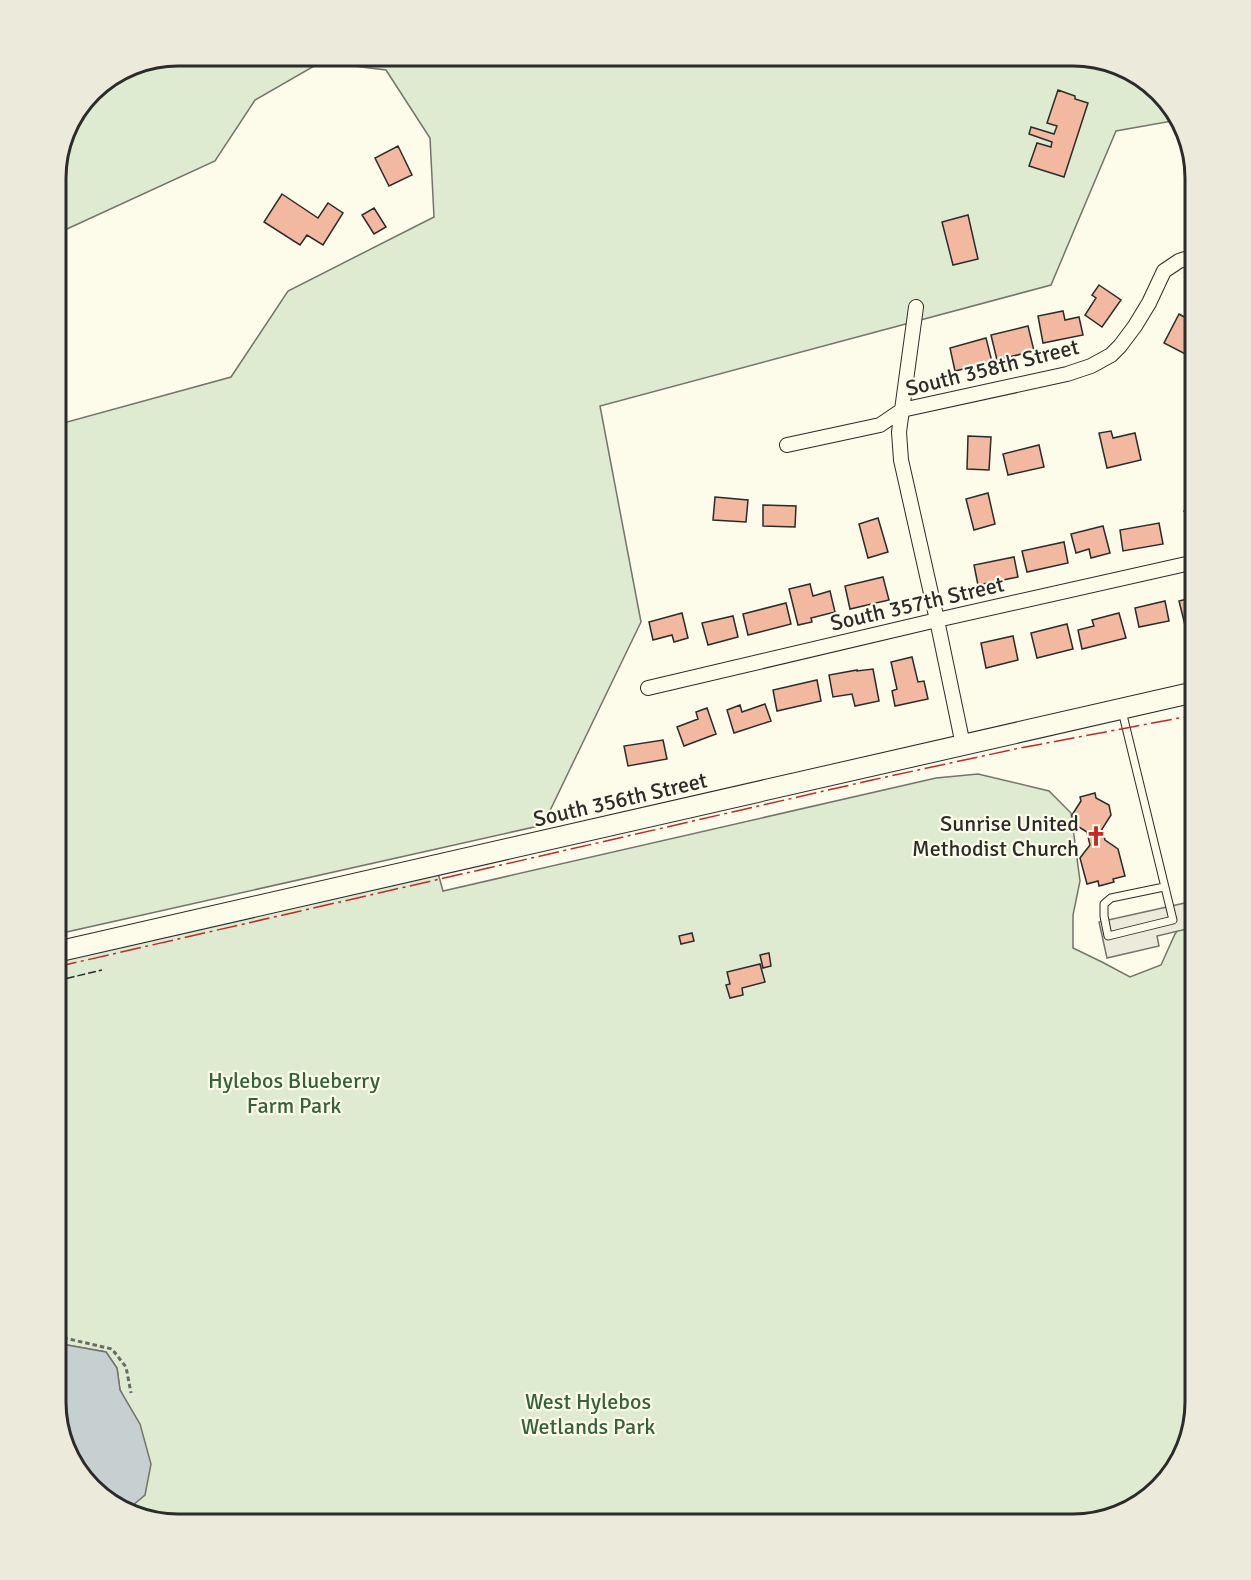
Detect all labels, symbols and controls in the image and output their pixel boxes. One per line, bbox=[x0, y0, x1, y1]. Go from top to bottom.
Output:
street label: South 358th Street bbox=[903, 333, 1082, 402]
street label: South 357th Street bbox=[828, 570, 1007, 637]
street label: South 356th Street bbox=[531, 766, 710, 833]
place label: Sunrise United Methodist Church bbox=[912, 810, 1079, 862]
church icon: Sunrise United Methodist Church bbox=[1084, 824, 1108, 848]
park label: Hylebos Blueberry Farm Park bbox=[208, 1067, 381, 1119]
park label: West Hylebos Wetlands Park bbox=[521, 1388, 655, 1440]

